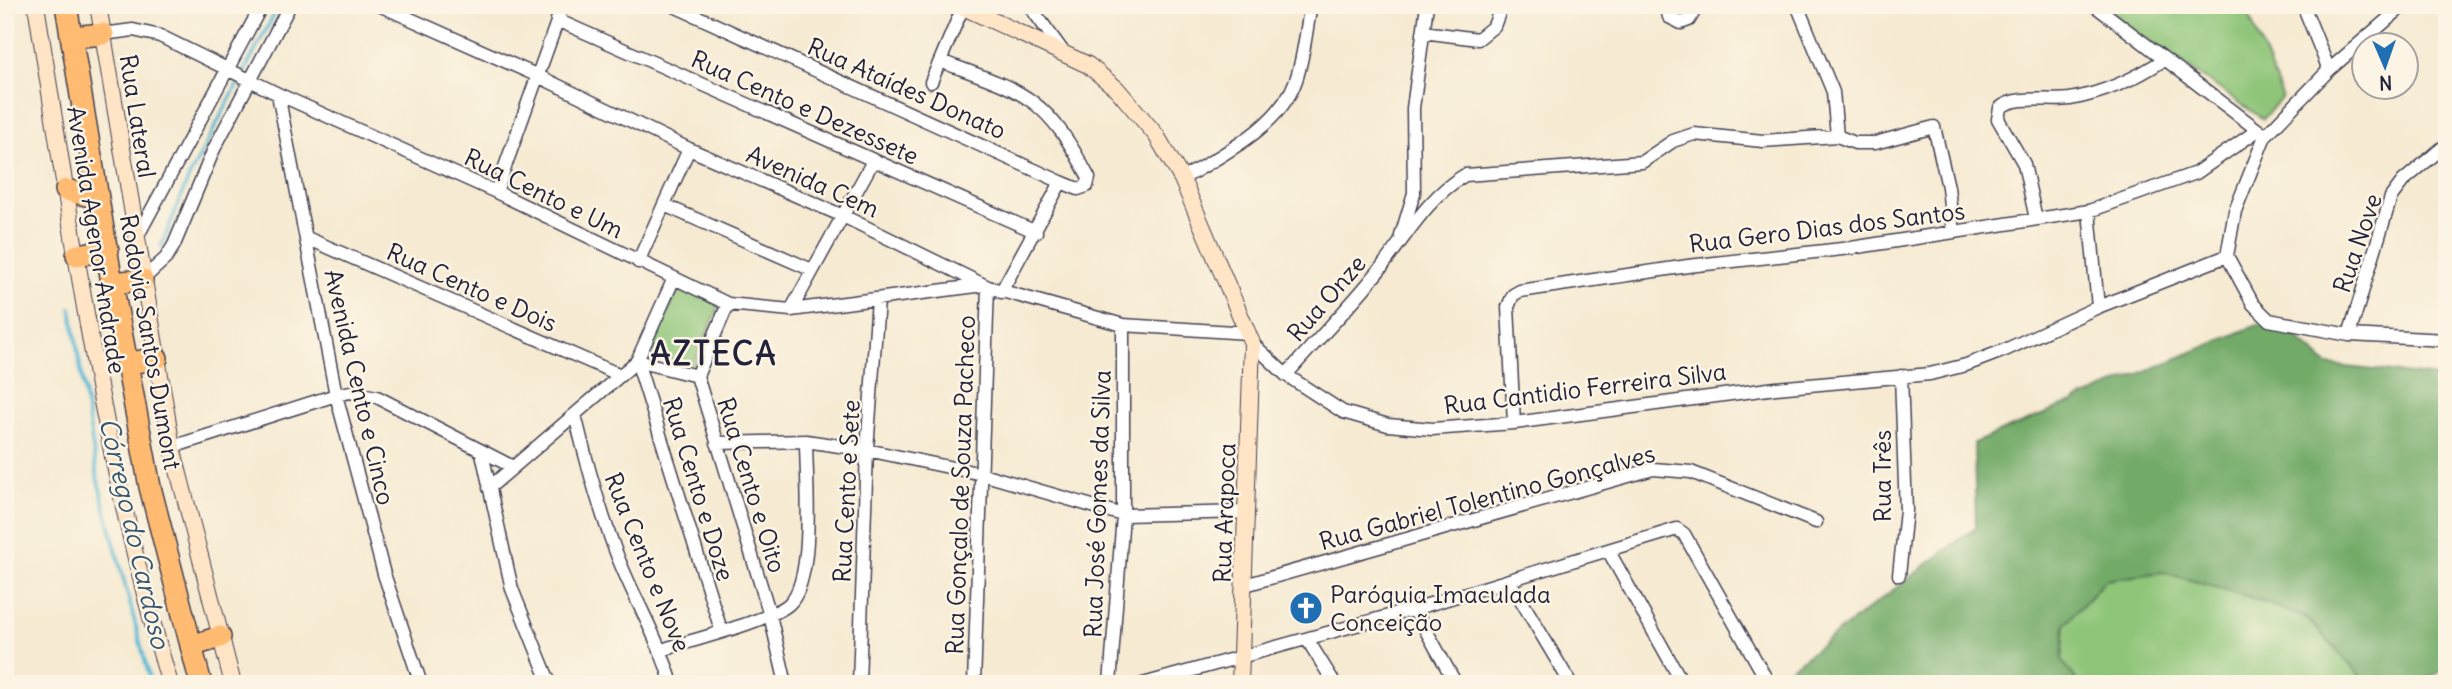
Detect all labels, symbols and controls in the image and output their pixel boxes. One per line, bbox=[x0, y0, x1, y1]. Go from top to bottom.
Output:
street label: Rua Ataídes Donato bbox=[803, 31, 1011, 145]
north arrow bbox=[2350, 32, 2420, 102]
street label: Rua Cento e Dezessete bbox=[687, 43, 923, 171]
street label: Rua Lateral bbox=[113, 52, 163, 180]
text: N bbox=[2379, 71, 2393, 95]
street label: Avenida Agenor Andrade bbox=[61, 104, 133, 376]
street label: Avenida Cem bbox=[742, 138, 884, 224]
street label: Rua Cento e Um bbox=[459, 142, 629, 244]
street label: Rua Nove bbox=[2326, 189, 2388, 297]
street label: Rua Gero Dias dos Santos bbox=[1687, 195, 1967, 259]
street label: Rodovia Santos Dumont bbox=[114, 212, 188, 472]
street label: Rua Cento e Dois bbox=[382, 236, 562, 338]
street label: Rua Onze bbox=[1280, 249, 1372, 347]
street label: Avenida Cento e Cinco bbox=[318, 266, 402, 508]
street label: Rua Gonçalo de Souza Pacheco bbox=[939, 315, 981, 655]
district label: AZTECA bbox=[650, 333, 778, 374]
street label: Rua Cantidio Ferreira Silva bbox=[1442, 356, 1728, 420]
street label: Rua José Gomes da Silva bbox=[1077, 370, 1117, 638]
street label: Rua Cento e Doze bbox=[657, 394, 741, 584]
street label: Rua Cento e Oito bbox=[711, 394, 793, 576]
street label: Rua Cento e Sete bbox=[826, 399, 866, 583]
water label: Córrego do Cardoso bbox=[92, 414, 178, 653]
street label: Rua Três bbox=[1867, 430, 1897, 522]
street label: Rua Gabriel Tolentino Gonçalves bbox=[1316, 438, 1658, 556]
street label: Rua Arapoca bbox=[1207, 443, 1241, 583]
street label: Rua Cento e Nove bbox=[598, 468, 698, 656]
place label: Paróquia Imaculada Conceição bbox=[1330, 579, 1551, 637]
church icon: Paróquia Imaculada Conceição bbox=[1287, 589, 1325, 627]

